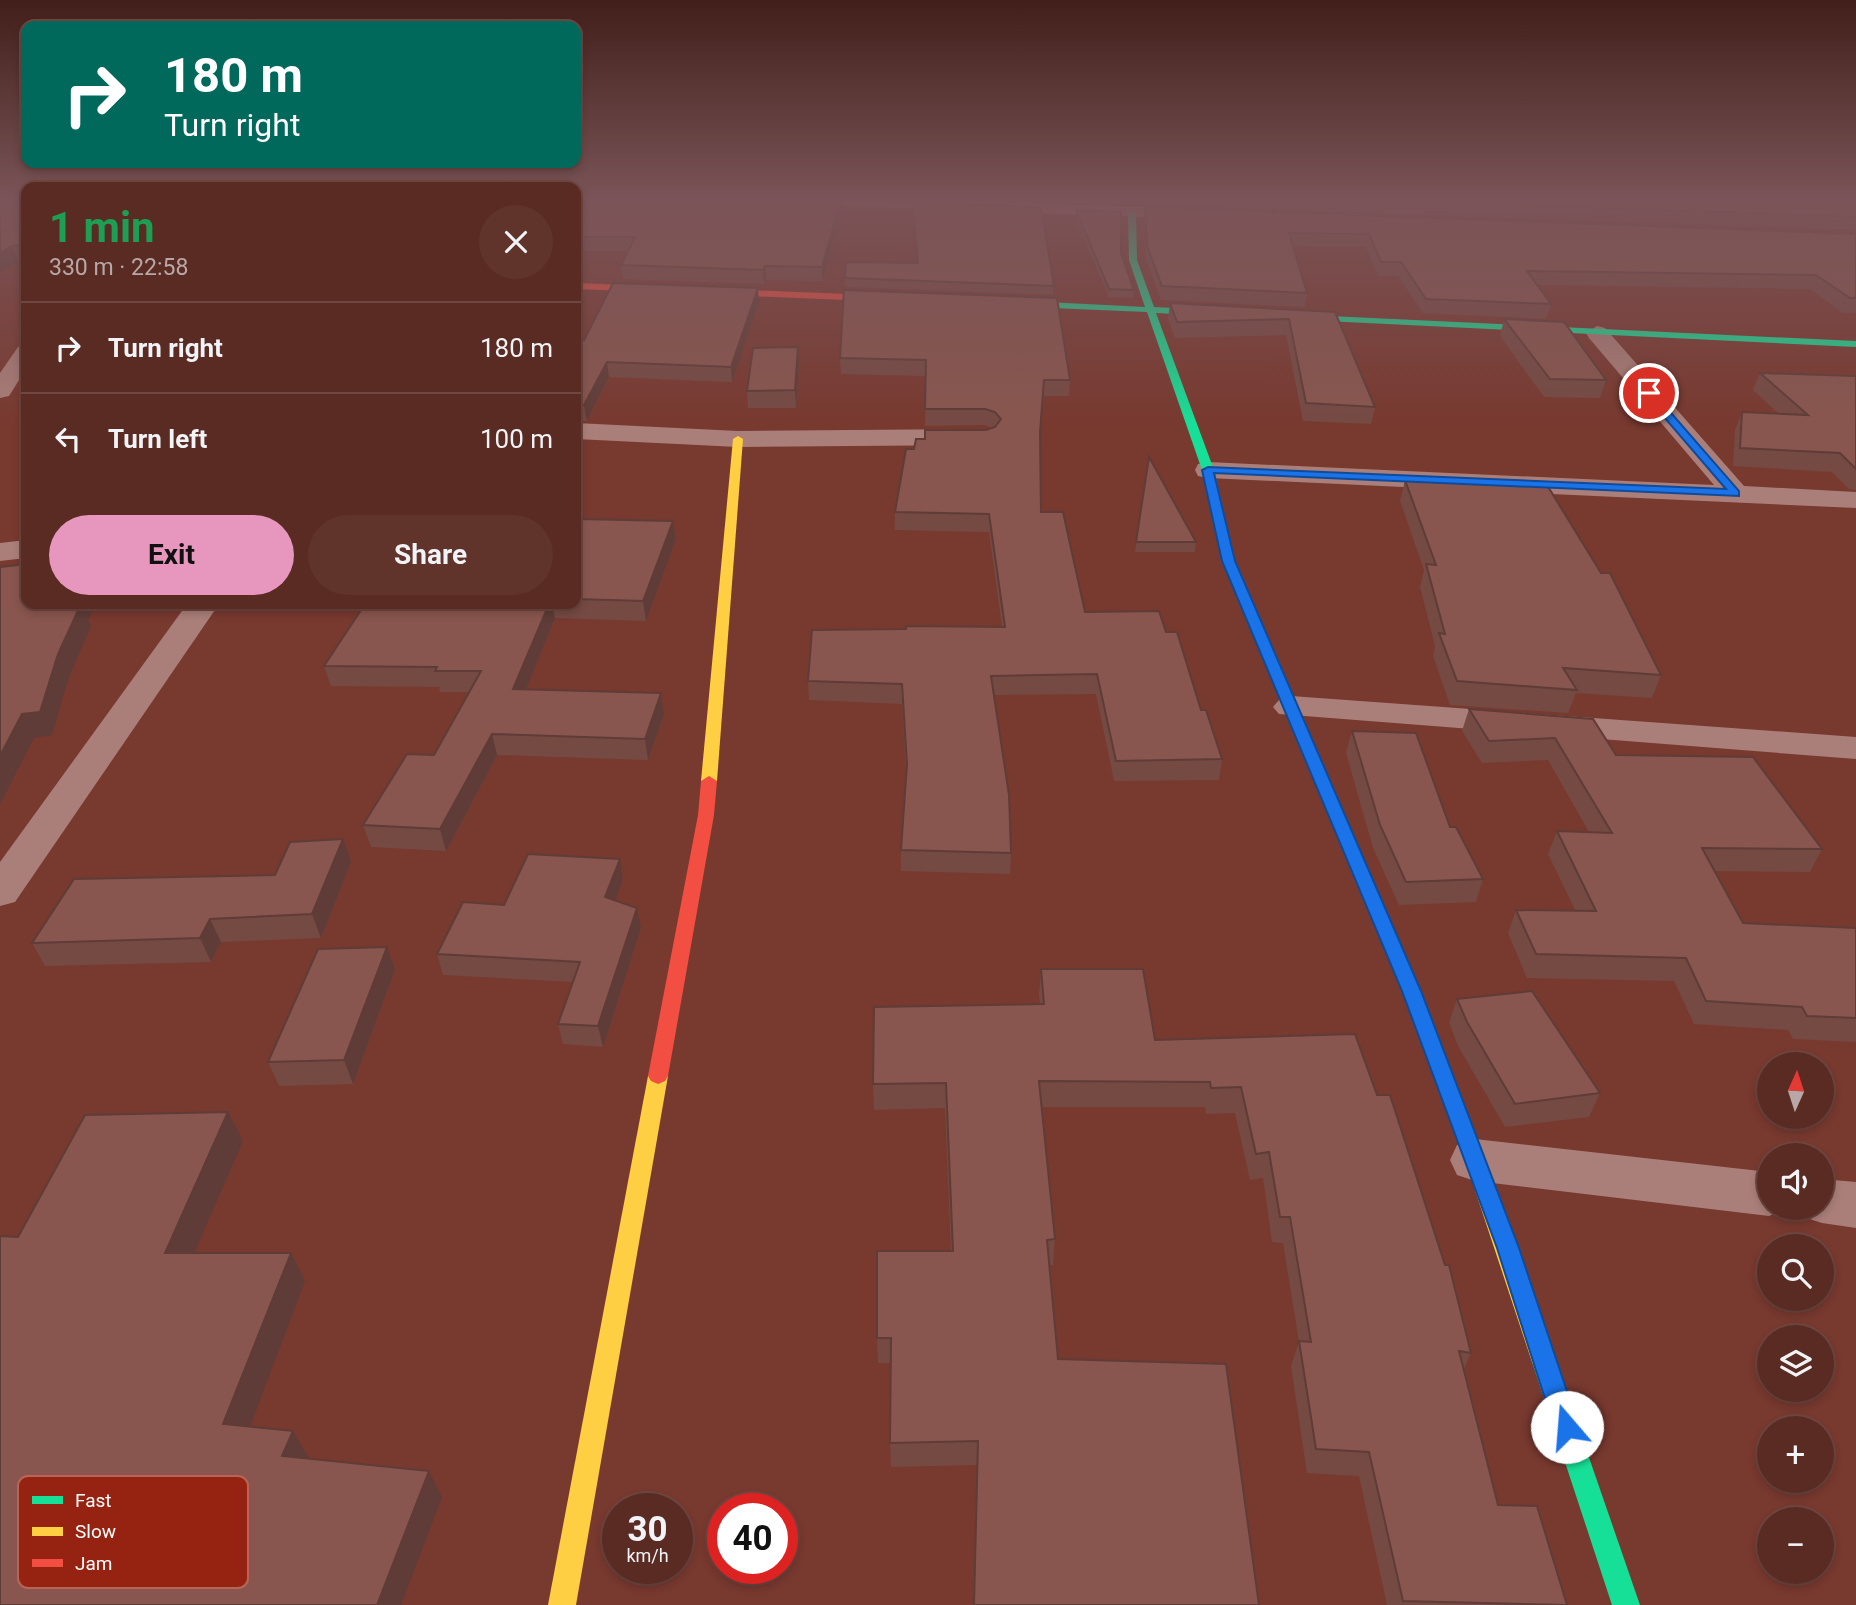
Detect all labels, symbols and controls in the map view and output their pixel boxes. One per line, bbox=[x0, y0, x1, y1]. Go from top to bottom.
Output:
text: 180 m bbox=[164, 47, 303, 104]
icon: right bbox=[49, 49, 140, 140]
text: Turn right bbox=[164, 106, 300, 144]
text: 1 min bbox=[49, 203, 155, 252]
button: close bbox=[479, 205, 553, 279]
text: 330 m · 22:58 bbox=[49, 254, 188, 281]
icon: right bbox=[49, 329, 87, 367]
text: Turn right bbox=[108, 333, 223, 363]
text: 180 m bbox=[480, 333, 553, 363]
pin bbox=[1619, 363, 1679, 423]
icon: arrive bbox=[1630, 374, 1668, 412]
icon: left bbox=[49, 420, 87, 458]
text: Turn left bbox=[108, 424, 207, 454]
text: 100 m bbox=[480, 424, 553, 454]
button: Exit bbox=[49, 515, 294, 595]
button: Share bbox=[308, 515, 553, 595]
north arrow bbox=[1757, 1052, 1834, 1129]
map controls bbox=[1757, 1052, 1834, 1584]
button: sound bbox=[1757, 1143, 1834, 1220]
button: search bbox=[1757, 1234, 1834, 1311]
button: layers bbox=[1757, 1325, 1834, 1402]
position arrow bbox=[1530, 1390, 1604, 1464]
button: + bbox=[1757, 1416, 1834, 1493]
legend bbox=[18, 1476, 248, 1588]
text: Fast bbox=[75, 1489, 112, 1512]
speed limit sign: 40 bbox=[707, 1493, 798, 1584]
button: − bbox=[1757, 1507, 1834, 1584]
text: 30 bbox=[627, 1509, 668, 1550]
text: Slow bbox=[75, 1520, 116, 1543]
text: km/h bbox=[626, 1545, 669, 1566]
text: Jam bbox=[75, 1552, 112, 1575]

